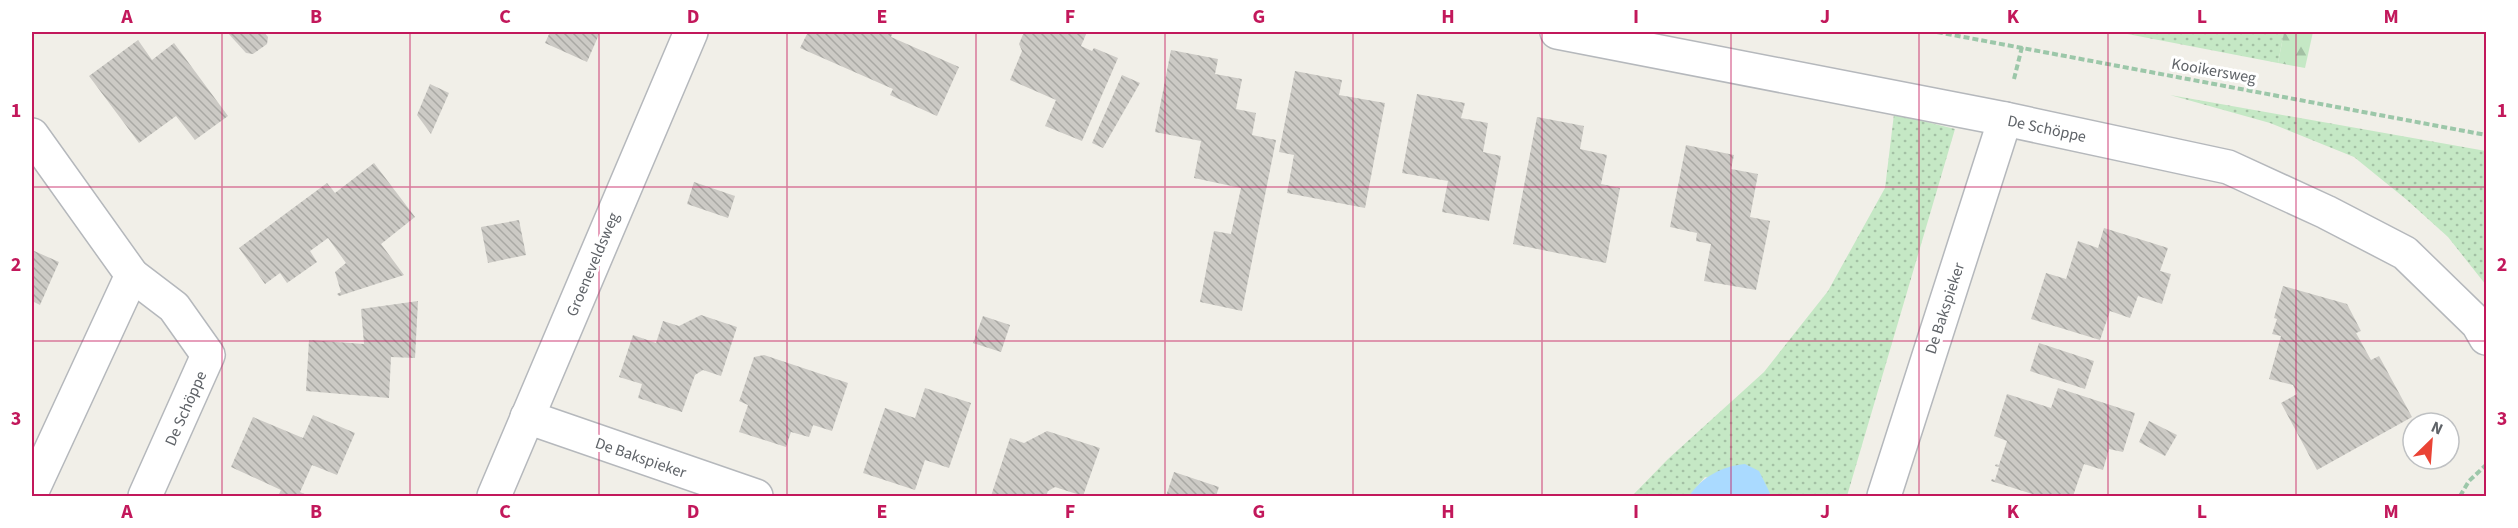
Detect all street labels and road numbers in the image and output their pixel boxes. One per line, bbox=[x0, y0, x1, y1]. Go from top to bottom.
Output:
street label: Kooikersweg bbox=[2170, 53, 2258, 89]
street label: De Schöppe bbox=[2005, 110, 2088, 148]
street label: Groeneveldsweg bbox=[561, 209, 625, 320]
street label: De Bakspieker bbox=[1920, 259, 1970, 357]
street label: De Schöppe bbox=[160, 367, 212, 449]
street label: De Bakspieker bbox=[592, 432, 690, 484]

